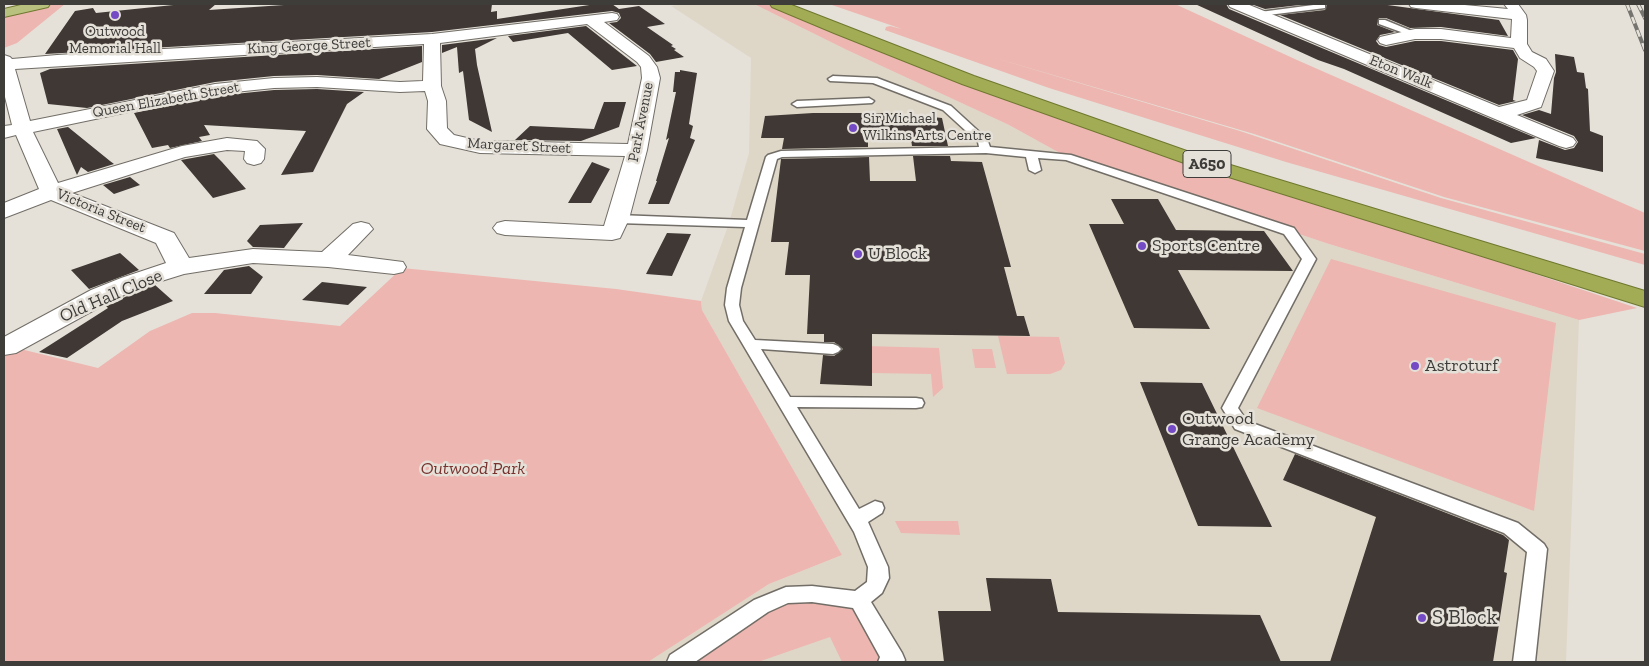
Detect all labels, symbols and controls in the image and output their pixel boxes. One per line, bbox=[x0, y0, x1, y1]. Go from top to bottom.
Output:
marker: Outwood Memorial Hall bbox=[109, 9, 121, 21]
place label: Outwood Memorial Hall bbox=[69, 23, 161, 58]
street label: King George Street bbox=[247, 34, 371, 58]
street label: Eton Walk bbox=[1367, 51, 1435, 93]
street label: Queen Elizabeth Street bbox=[91, 78, 241, 122]
street label: Park Avenue bbox=[624, 81, 658, 163]
place label: Sir Michael Wilkins Arts Centre bbox=[863, 110, 991, 145]
marker: Sir Michael Wilkins Arts Centre bbox=[847, 122, 859, 134]
street label: Margaret Street bbox=[467, 134, 571, 158]
road number: A650 bbox=[1183, 150, 1231, 178]
street label: Victoria Street bbox=[54, 185, 148, 237]
place label: Sports Centre bbox=[1152, 235, 1260, 257]
marker: Sports Centre bbox=[1136, 240, 1148, 252]
place label: U Block bbox=[868, 243, 927, 265]
marker: U Block bbox=[852, 248, 864, 260]
street label: Old Hall Close bbox=[56, 265, 166, 327]
place label: Astroturf bbox=[1425, 355, 1498, 377]
marker: Astroturf bbox=[1409, 360, 1421, 372]
place label: Outwood Grange Academy bbox=[1182, 408, 1314, 450]
marker: Outwood Grange Academy bbox=[1166, 423, 1178, 435]
park label: Outwood Park bbox=[421, 458, 525, 480]
place label: S Block bbox=[1432, 605, 1497, 631]
marker: S Block bbox=[1416, 612, 1428, 624]

